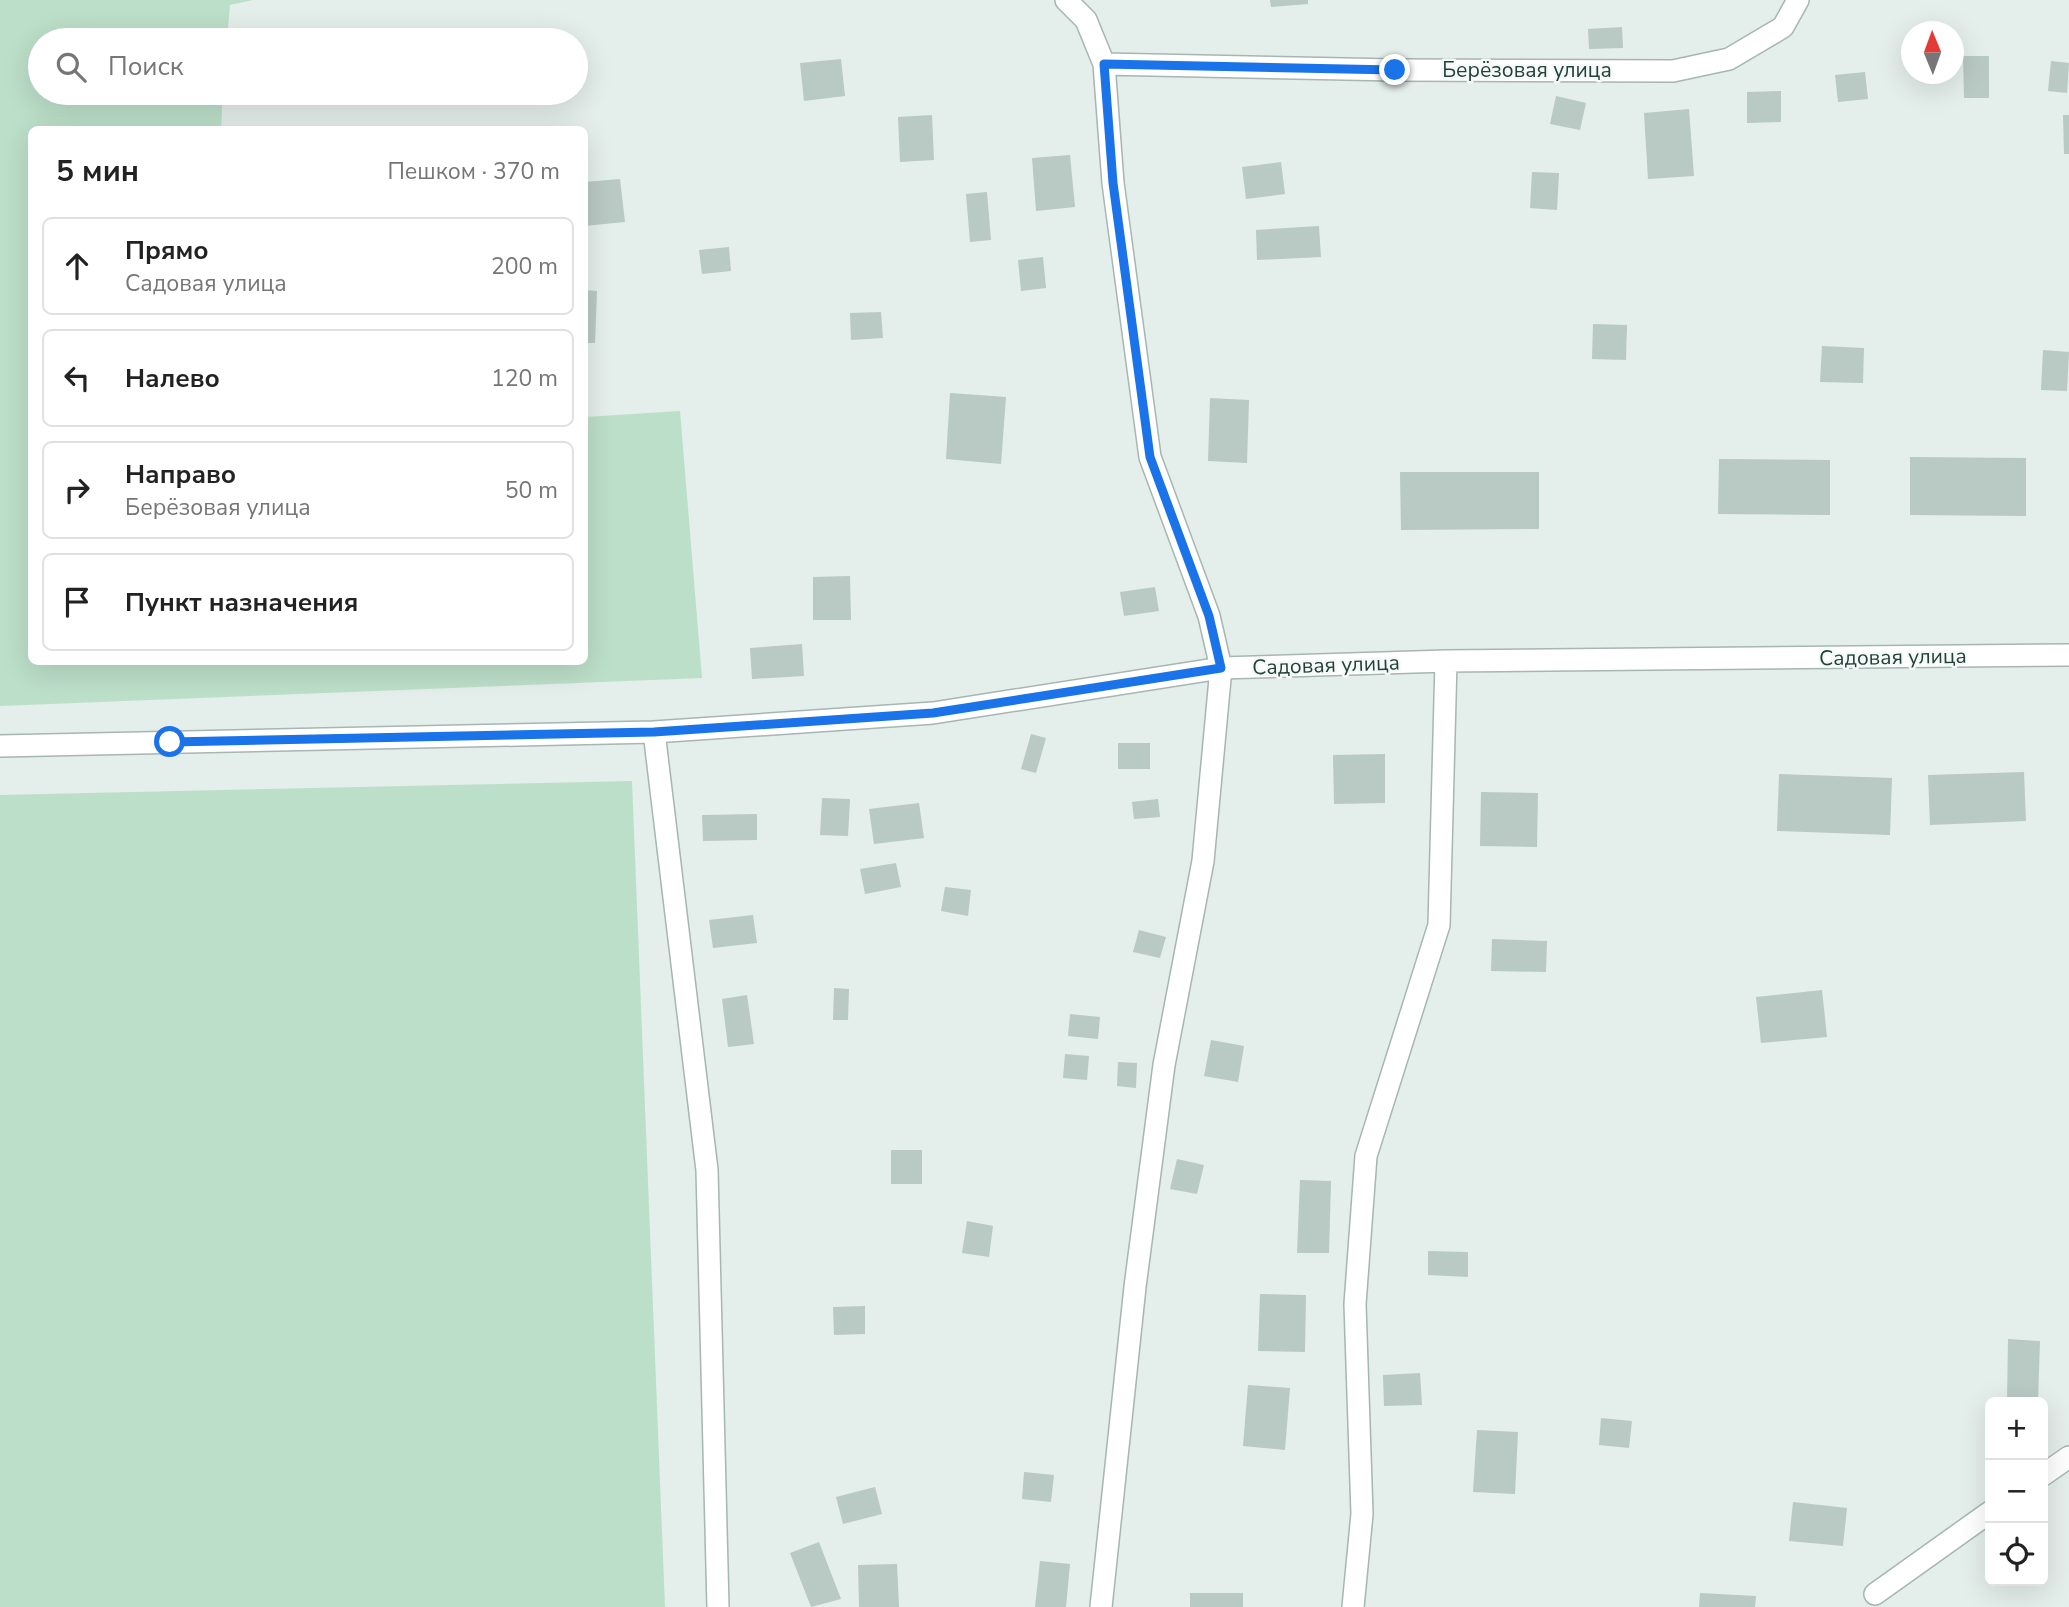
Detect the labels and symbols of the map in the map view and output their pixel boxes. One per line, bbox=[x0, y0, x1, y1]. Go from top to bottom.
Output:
north arrow bbox=[1901, 21, 1964, 84]
route end bbox=[1379, 54, 1410, 85]
street label: Берёзовая улица bbox=[1442, 56, 1612, 84]
street label: Садовая улица bbox=[1819, 642, 1967, 672]
street label: Садовая улица bbox=[1252, 648, 1400, 682]
route start bbox=[154, 726, 185, 757]

